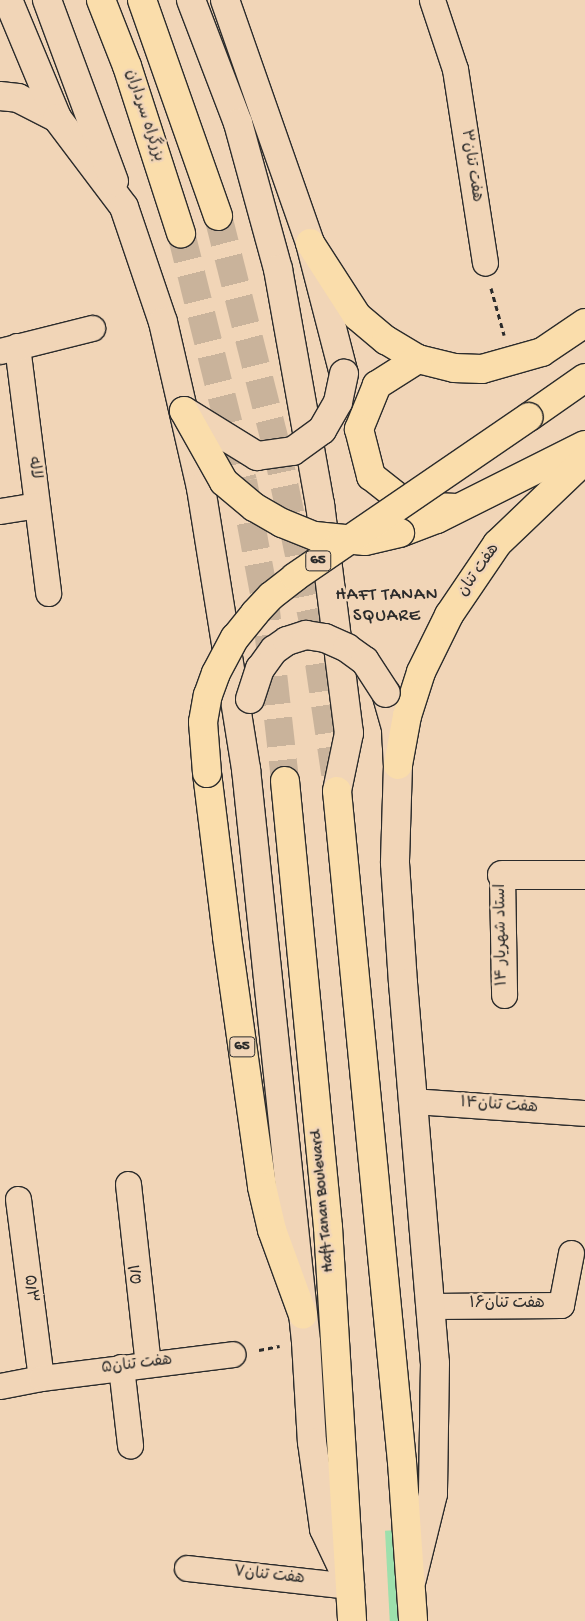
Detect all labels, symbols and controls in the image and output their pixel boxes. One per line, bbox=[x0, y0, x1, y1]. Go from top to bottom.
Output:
street label: بزرگراه سرداران bbox=[119, 68, 167, 164]
street label: هفت تنان۳ bbox=[455, 128, 485, 204]
street label: لاله ‍ bbox=[22, 456, 44, 484]
street label: هفت تنان bbox=[455, 541, 505, 601]
road number: 65 bbox=[304, 548, 332, 574]
district label: HAFT TANAN SQUARE bbox=[334, 586, 440, 628]
street label: استاد شهریار ۱۴ bbox=[493, 884, 513, 986]
road number: 65 bbox=[228, 1034, 256, 1060]
street label: هفت تنان۱۴ bbox=[459, 1095, 539, 1119]
street label: Haft Tanan Boulevard bbox=[308, 1129, 340, 1273]
street label: ۵/۱ bbox=[127, 1263, 149, 1285]
street label: ۵/۳ bbox=[18, 1274, 40, 1304]
street label: هفت تنان۱۶ bbox=[469, 1295, 545, 1315]
street label: هفت تنان۵ bbox=[100, 1352, 174, 1380]
street label: هفت تنان۷ bbox=[232, 1564, 306, 1590]

